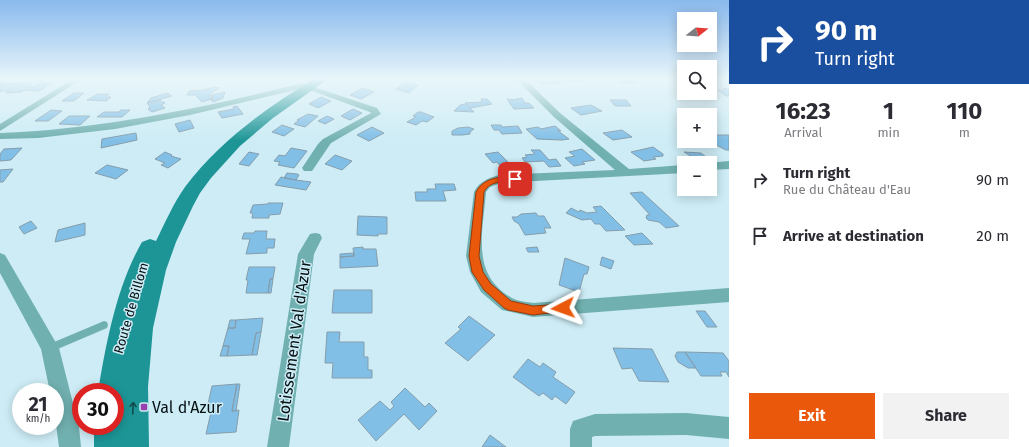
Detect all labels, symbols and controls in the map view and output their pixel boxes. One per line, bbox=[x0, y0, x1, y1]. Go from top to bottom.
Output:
north arrow bbox=[677, 12, 717, 52]
map controls bbox=[677, 12, 717, 196]
text: 90 m bbox=[815, 14, 877, 47]
icon: right bbox=[749, 16, 801, 68]
text: Turn right bbox=[815, 48, 895, 70]
button: search bbox=[677, 60, 717, 100]
text: 16:23 bbox=[776, 97, 831, 125]
text: 1 bbox=[883, 97, 894, 125]
text: 110 bbox=[946, 97, 982, 125]
button: + bbox=[677, 108, 717, 148]
text: Arrival bbox=[784, 125, 822, 140]
text: min bbox=[877, 125, 900, 140]
text: m bbox=[959, 125, 970, 140]
button: − bbox=[677, 156, 717, 196]
pin bbox=[498, 162, 532, 196]
text: Turn right bbox=[783, 164, 850, 182]
icon: arrive bbox=[504, 168, 526, 190]
icon: right bbox=[749, 169, 771, 191]
text: 90 m bbox=[976, 171, 1009, 189]
text: Rue du Château d'Eau bbox=[783, 182, 911, 197]
icon: arrive bbox=[749, 225, 771, 247]
text: Arrive at destination bbox=[783, 227, 924, 245]
text: 20 m bbox=[976, 227, 1009, 245]
street label: Lotissement Val d'Azur bbox=[273, 258, 315, 423]
street label: Route de Billom bbox=[111, 261, 151, 355]
position arrow bbox=[542, 287, 584, 329]
speed limit sign: 30 bbox=[72, 383, 124, 435]
text: 21 bbox=[28, 392, 48, 416]
button: Exit bbox=[749, 393, 875, 439]
button: Share bbox=[883, 393, 1009, 439]
place label: Val d'Azur bbox=[152, 398, 223, 417]
one-way arrow bbox=[129, 402, 136, 415]
marker: Val d'Azur bbox=[139, 402, 149, 412]
text: km/h bbox=[26, 413, 50, 425]

